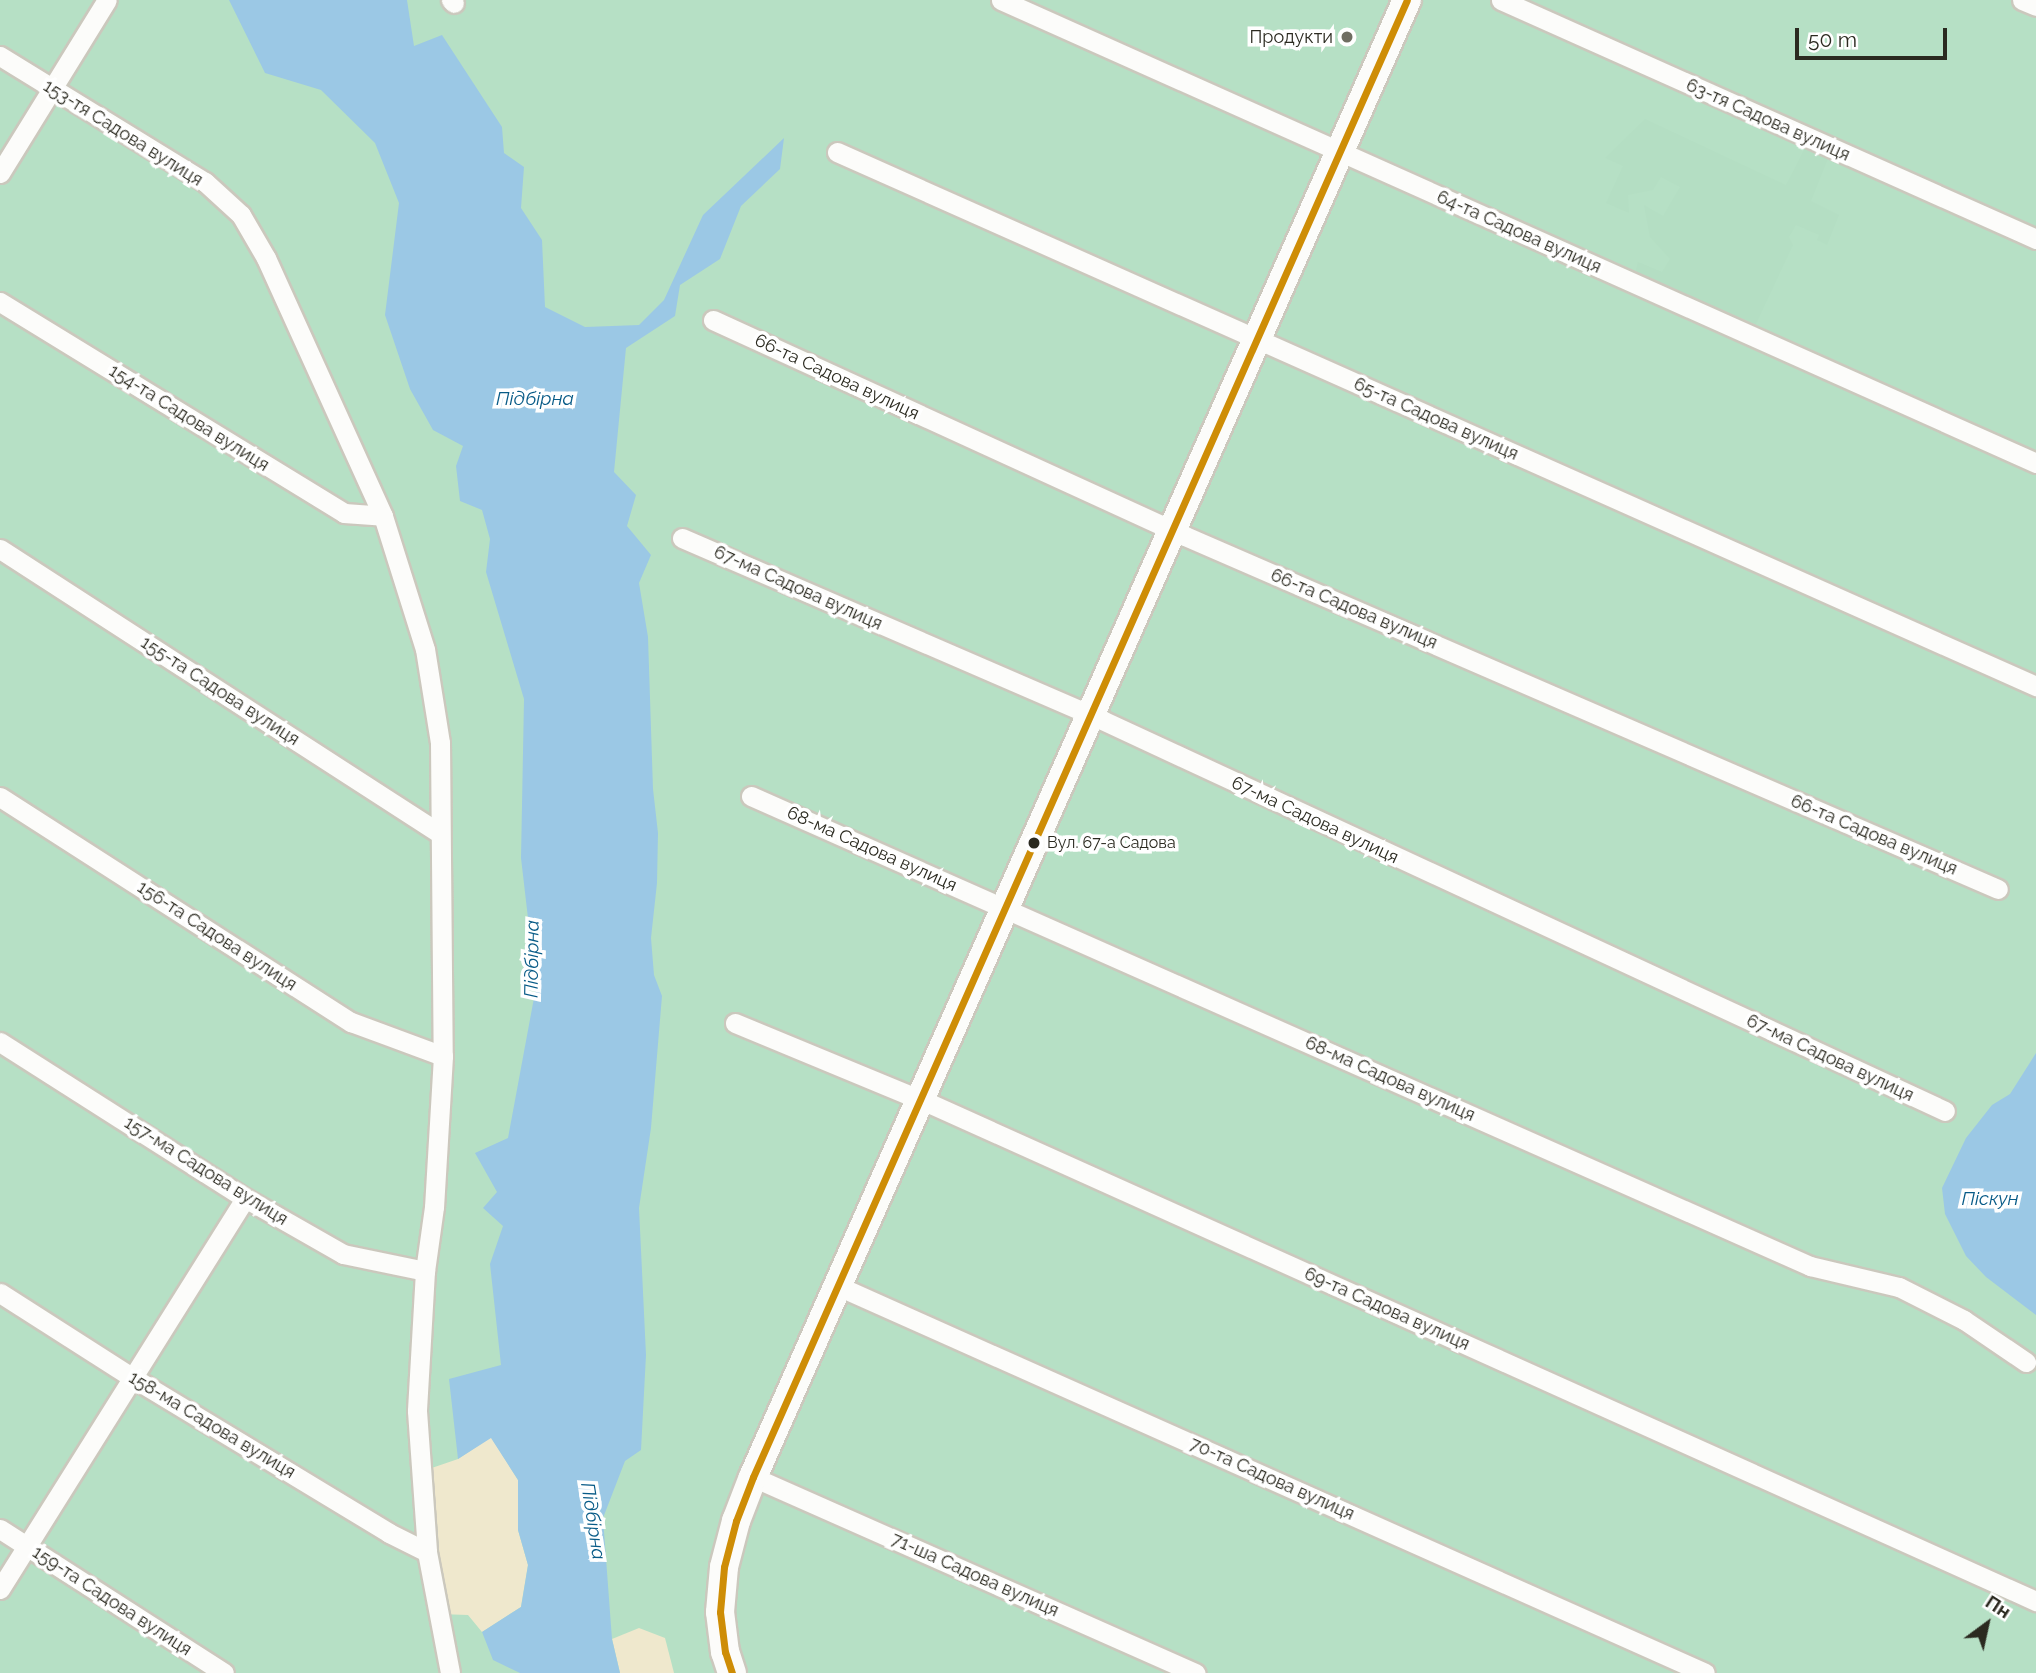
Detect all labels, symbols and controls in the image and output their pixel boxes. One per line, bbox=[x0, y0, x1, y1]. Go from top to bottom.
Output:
scale bar bbox=[1798, 14, 1950, 58]
place label: Продукти bbox=[1249, 26, 1333, 48]
text: 50 m bbox=[1808, 27, 1857, 52]
marker: Продукти bbox=[1339, 29, 1355, 45]
street label: 63-тя Садова вулиця bbox=[1683, 74, 1853, 166]
street label: 153-тя Садова вулиця bbox=[39, 75, 207, 191]
street label: 64-та Садова вулиця bbox=[1433, 186, 1605, 278]
street label: 66-та Садова вулиця bbox=[751, 329, 923, 425]
street label: 154-та Садова вулиця bbox=[105, 360, 273, 476]
street label: 65-та Садова вулиця bbox=[1350, 373, 1522, 465]
water label: Підбірна bbox=[496, 388, 574, 410]
street label: 67-ма Садова вулиця bbox=[710, 541, 886, 635]
street label: 66-та Садова вулиця bbox=[1267, 564, 1441, 654]
street label: 155-та Садова вулиця bbox=[137, 632, 303, 750]
street label: 67-ма Садова вулиця bbox=[1228, 772, 1402, 868]
street label: 66-та Садова вулиця bbox=[1787, 790, 1961, 880]
street label: 68-ма Садова вулиця bbox=[784, 802, 960, 896]
place label: Вул. 67-а Садова bbox=[1047, 833, 1176, 853]
marker: Вул. 67-а Садова bbox=[1027, 836, 1041, 850]
street label: 156-та Садова вулиця bbox=[133, 876, 301, 996]
water label: Підбірна bbox=[520, 920, 544, 998]
street label: 67-ма Садова вулиця bbox=[1743, 1010, 1917, 1106]
street label: 68-ма Садова вулиця bbox=[1302, 1032, 1478, 1126]
street label: 157-ма Садова вулиця bbox=[120, 1112, 292, 1230]
water label: Піскун bbox=[1962, 1188, 2018, 1210]
street label: 69-та Садова вулиця bbox=[1301, 1263, 1473, 1355]
street label: 158-ма Садова вулиця bbox=[125, 1367, 299, 1483]
street label: 70-та Садова вулиця bbox=[1186, 1433, 1358, 1525]
water label: Підбірна bbox=[576, 1481, 610, 1561]
street label: 71-ша Садова вулиця bbox=[888, 1528, 1062, 1622]
street label: 159-та Садова вулиця bbox=[28, 1541, 196, 1661]
north arrow bbox=[1952, 1589, 2022, 1659]
text: Пн bbox=[1982, 1590, 2015, 1622]

